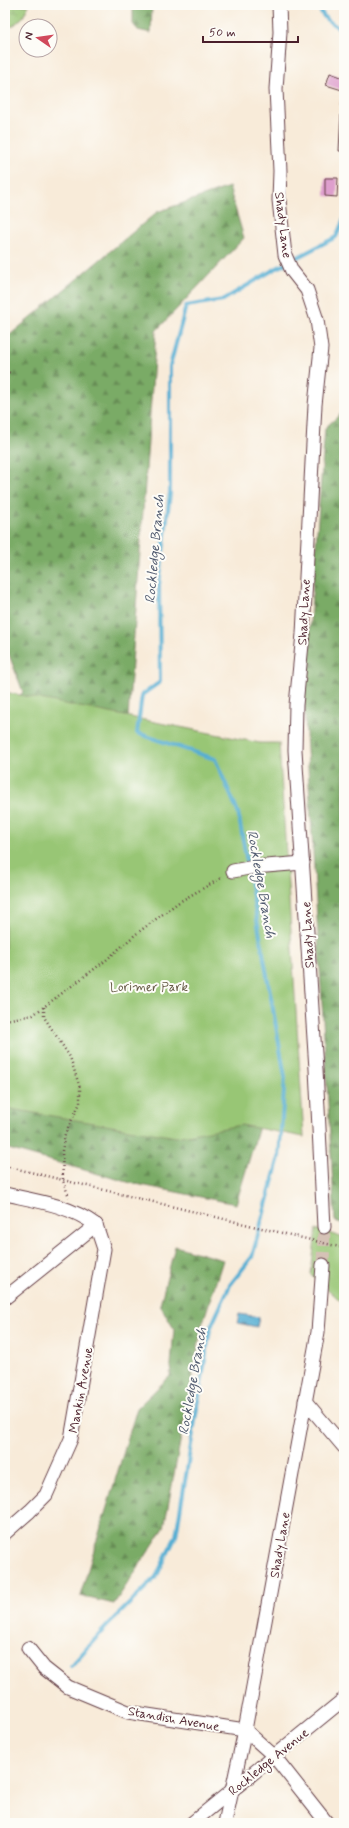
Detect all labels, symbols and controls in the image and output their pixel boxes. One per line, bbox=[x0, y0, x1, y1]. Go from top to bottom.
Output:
north arrow bbox=[18, 18, 58, 58]
scale bar bbox=[203, 18, 298, 44]
text: 50 m bbox=[209, 25, 236, 41]
text: N bbox=[22, 31, 37, 41]
street label: Shady Lane bbox=[270, 191, 295, 259]
water label: Rockledge Branch bbox=[141, 494, 171, 604]
street label: Shady Lane bbox=[294, 578, 315, 646]
water label: Rockledge Branch bbox=[241, 829, 279, 940]
street label: Shady Lane bbox=[298, 901, 319, 969]
park label: Lorimer Park bbox=[110, 979, 188, 996]
water label: Rockledge Branch bbox=[175, 1326, 213, 1437]
street label: Mankin Avenue bbox=[66, 1346, 97, 1435]
street label: Shady Lane bbox=[266, 1511, 295, 1580]
street label: Standish Avenue bbox=[127, 1703, 221, 1736]
street label: Rockledge Avenue bbox=[225, 1725, 313, 1801]

